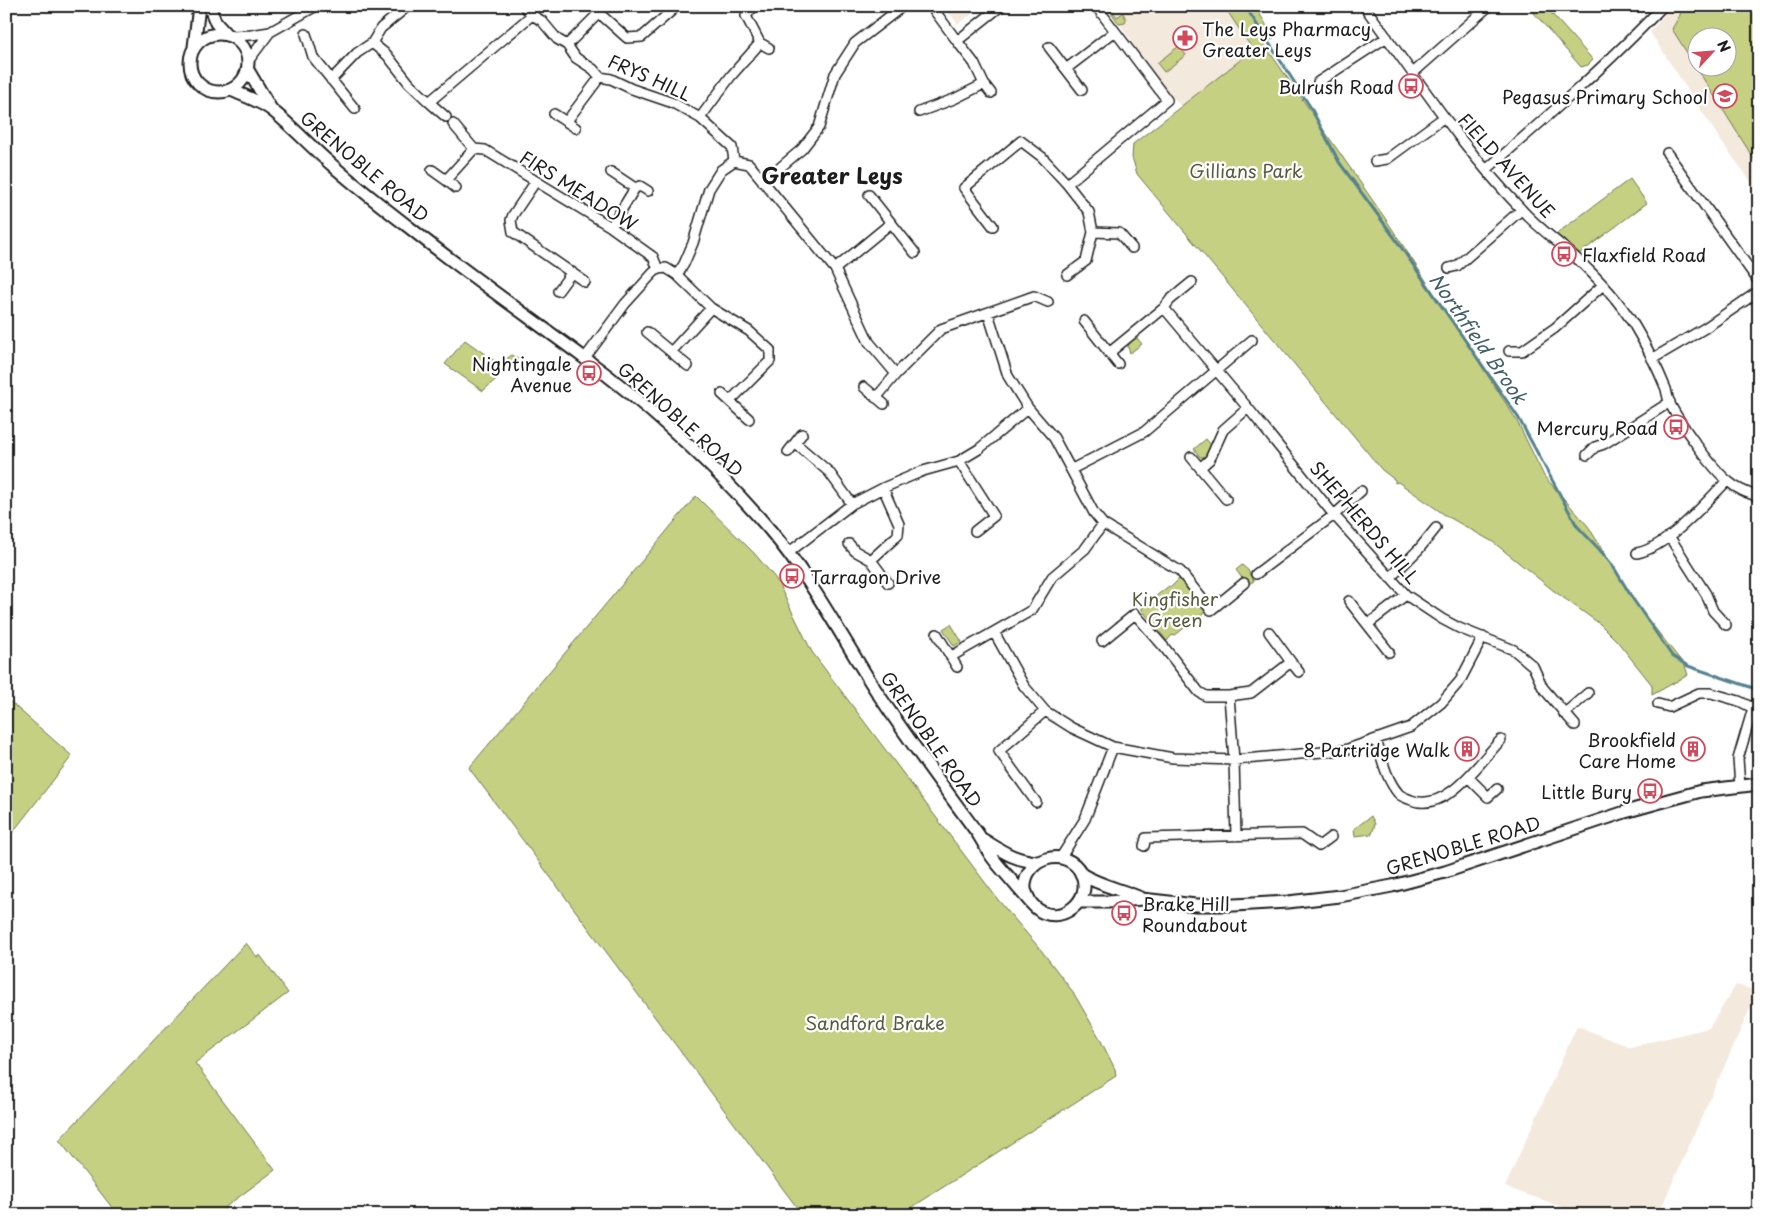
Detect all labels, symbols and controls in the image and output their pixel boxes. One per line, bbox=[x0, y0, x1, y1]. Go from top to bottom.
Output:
place label: The Leys Pharmacy Greater Leys bbox=[1202, 15, 1371, 63]
pharmacy icon: The Leys Pharmacy Greater Leys bbox=[1172, 25, 1198, 51]
north arrow bbox=[1688, 28, 1738, 78]
text: N bbox=[1712, 36, 1736, 56]
street label: FRYS HILL bbox=[604, 47, 696, 107]
place label: Bulrush Road bbox=[1278, 73, 1394, 100]
bus stop icon: Bulrush Road bbox=[1398, 73, 1424, 99]
place label: Pegasus Primary School bbox=[1502, 83, 1708, 110]
school or university icon: Pegasus Primary School bbox=[1712, 83, 1738, 109]
street label: GRENOBLE ROAD bbox=[295, 104, 435, 228]
street label: FIELD AVENUE bbox=[1452, 106, 1562, 224]
street label: FIRS MEADOW bbox=[515, 143, 643, 237]
park label: Gillians Park bbox=[1189, 157, 1303, 184]
district label: Greater Leys bbox=[761, 158, 903, 191]
bus stop icon: Flaxfield Road bbox=[1551, 241, 1577, 267]
place label: Flaxfield Road bbox=[1582, 241, 1706, 268]
water label: Northfield Brook bbox=[1423, 267, 1535, 410]
place label: Nightingale Avenue bbox=[472, 350, 572, 398]
street label: GRENOBLE ROAD bbox=[612, 355, 750, 483]
bus stop icon: Nightingale Avenue bbox=[576, 360, 602, 386]
place label: Mercury Road bbox=[1537, 414, 1658, 441]
bus stop icon: Mercury Road bbox=[1663, 414, 1689, 440]
street label: SHEPHERDS HILL bbox=[1304, 455, 1426, 589]
bus stop icon: Tarragon Drive bbox=[779, 563, 805, 589]
place label: Tarragon Drive bbox=[810, 563, 941, 590]
park label: Kingfisher Green bbox=[1132, 585, 1219, 633]
street label: GRENOBLE ROAD bbox=[875, 665, 989, 813]
place label: Brookfield Care Home bbox=[1578, 726, 1676, 774]
place label: 8 Partridge Walk bbox=[1303, 736, 1450, 763]
building icon: 8 Partridge Walk bbox=[1454, 736, 1480, 762]
building icon: Brookfield Care Home bbox=[1680, 736, 1706, 762]
place label: Little Bury bbox=[1541, 778, 1632, 805]
bus stop icon: Little Bury bbox=[1637, 778, 1663, 804]
street label: GRENOBLE ROAD bbox=[1382, 809, 1544, 881]
place label: Brake Hill Roundabout bbox=[1142, 890, 1247, 938]
bus stop icon: Brake Hill Roundabout bbox=[1111, 900, 1137, 926]
park label: Sandford Brake bbox=[805, 1009, 945, 1036]

